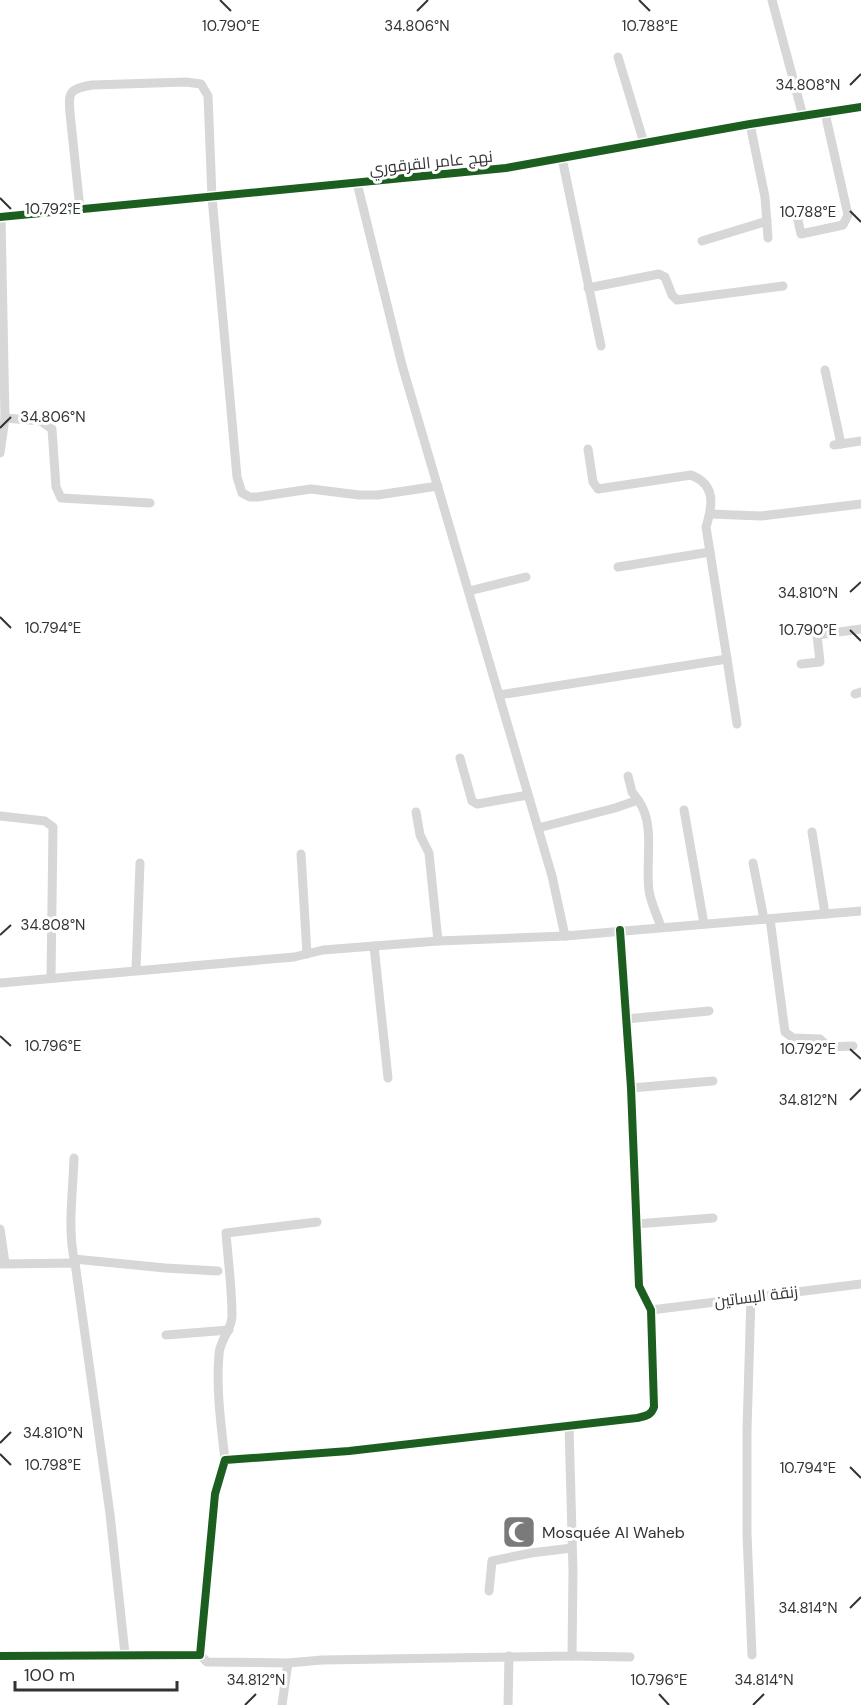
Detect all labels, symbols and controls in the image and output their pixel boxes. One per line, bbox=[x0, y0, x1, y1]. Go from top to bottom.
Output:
text: 10.790°E bbox=[202, 16, 260, 36]
text: 34.806°N bbox=[384, 16, 450, 36]
text: 10.788°E bbox=[622, 16, 678, 36]
text: 34.808°N bbox=[776, 75, 840, 95]
street label: نهج عامر القرقوري bbox=[368, 146, 494, 182]
text: 10.792°E bbox=[25, 199, 81, 219]
text: 10.788°E bbox=[780, 202, 836, 222]
text: 34.806°N bbox=[20, 407, 86, 427]
text: 34.810°N bbox=[778, 583, 838, 603]
text: 10.794°E bbox=[25, 618, 81, 638]
text: 10.790°E bbox=[779, 620, 837, 640]
text: 34.808°N bbox=[21, 915, 85, 935]
text: 10.796°E bbox=[25, 1036, 81, 1056]
text: 10.792°E bbox=[780, 1039, 836, 1059]
text: 34.812°N bbox=[779, 1090, 837, 1110]
street label: زنقة البساتين bbox=[713, 1281, 799, 1312]
text: 34.810°N bbox=[23, 1423, 83, 1443]
text: 10.798°E bbox=[25, 1455, 81, 1475]
text: 10.794°E bbox=[780, 1458, 836, 1478]
mosque icon: Mosquée Al Waheb bbox=[501, 1514, 537, 1550]
place label: Mosquée Al Waheb bbox=[542, 1522, 685, 1543]
text: 34.814°N bbox=[778, 1598, 838, 1618]
scale bar bbox=[15, 1654, 177, 1692]
text: 100 m bbox=[24, 1663, 75, 1687]
text: 34.812°N bbox=[227, 1670, 285, 1690]
text: 10.796°E bbox=[631, 1670, 687, 1690]
text: 34.814°N bbox=[734, 1670, 794, 1690]

